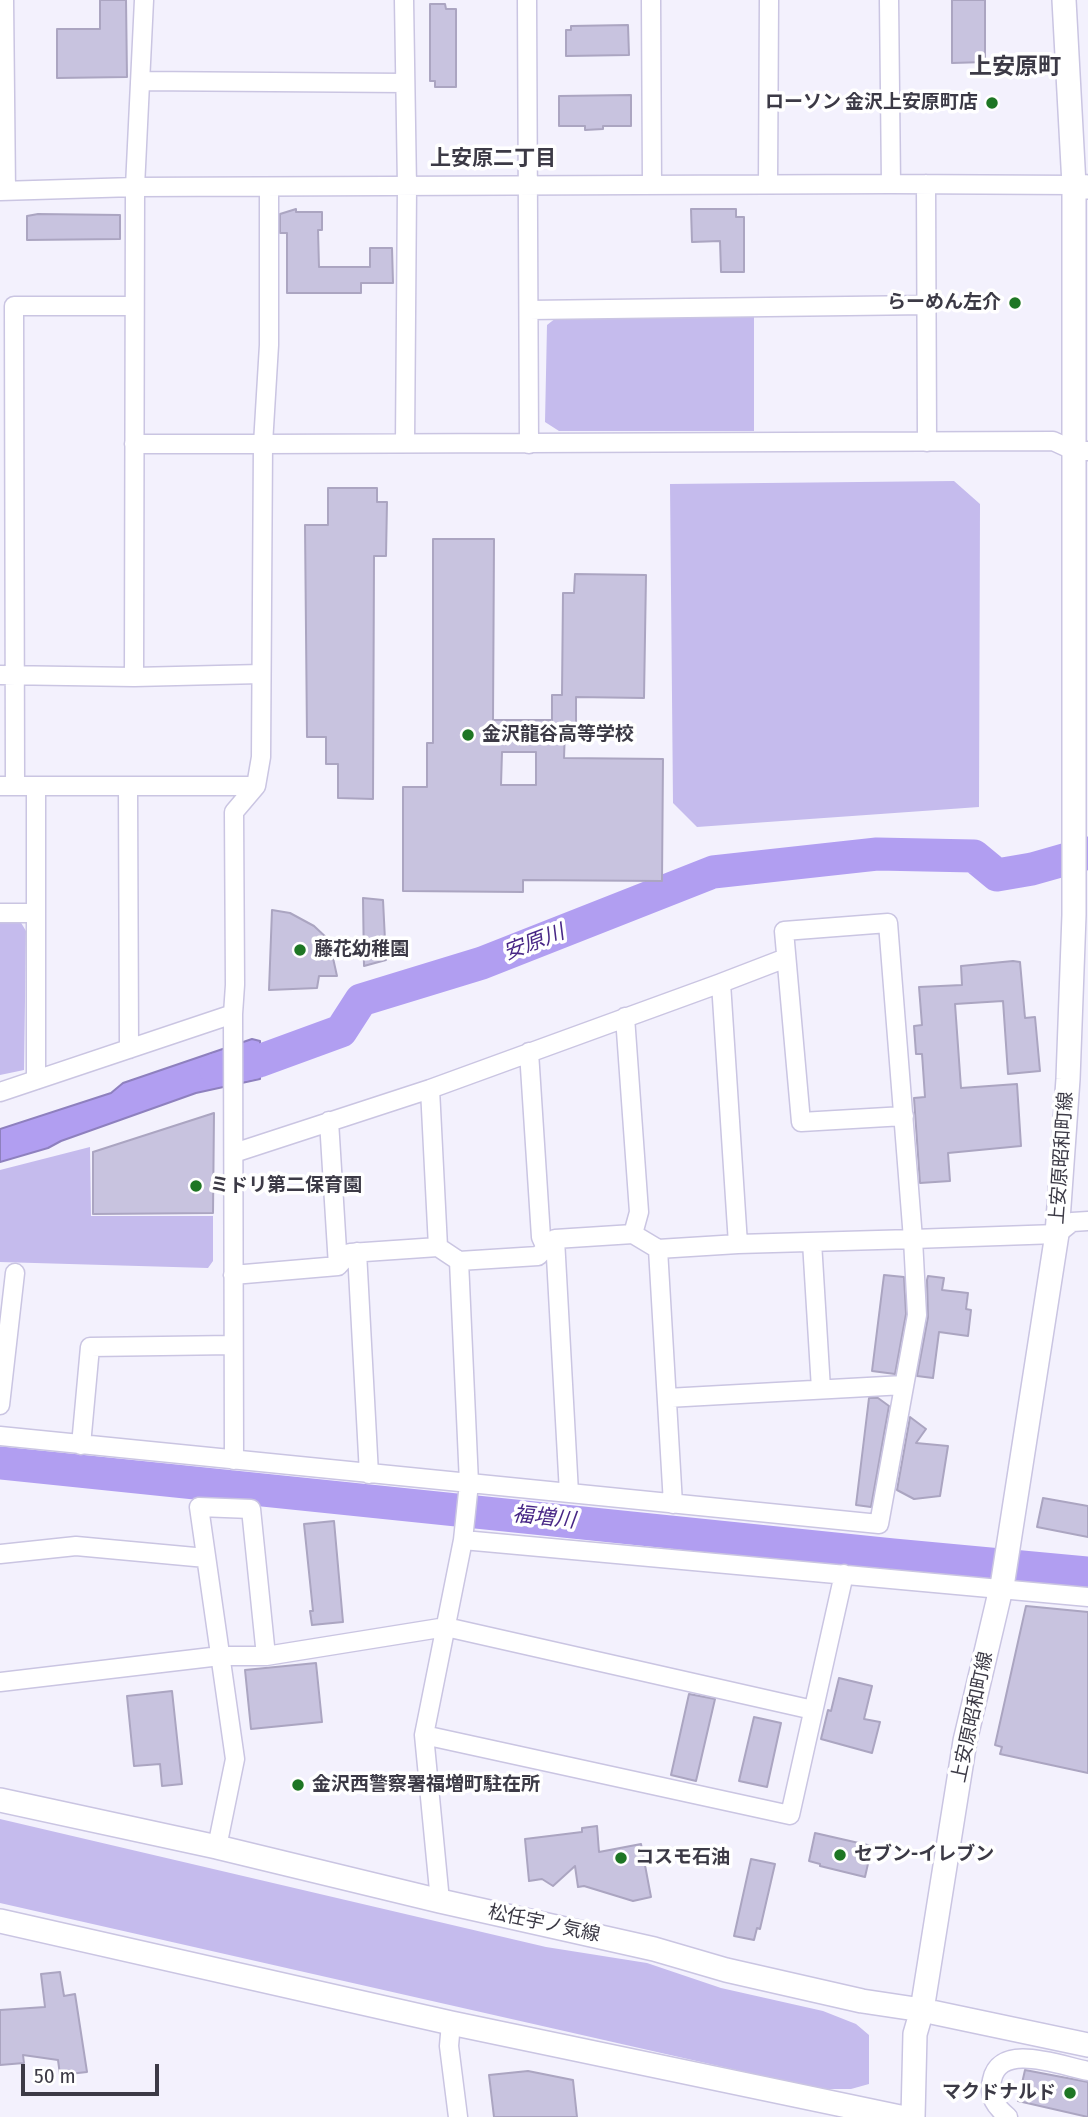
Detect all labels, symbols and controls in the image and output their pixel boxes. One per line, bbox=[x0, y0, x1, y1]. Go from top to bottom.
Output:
district label: 上安原町 bbox=[969, 54, 1061, 82]
place label: ローソン 金沢上安原町店 bbox=[765, 92, 978, 114]
marker: ローソン 金沢上安原町店 bbox=[984, 95, 1000, 111]
district label: 上安原二丁目 bbox=[430, 146, 556, 172]
place label: らーめん左介 bbox=[887, 292, 1001, 314]
marker: らーめん左介 bbox=[1007, 295, 1023, 311]
place label: 金沢龍谷高等学校 bbox=[482, 724, 634, 746]
marker: 金沢龍谷高等学校 bbox=[460, 727, 476, 743]
water label: 安原川 bbox=[500, 920, 568, 966]
place label: 藤花幼稚園 bbox=[314, 939, 409, 961]
marker: 藤花幼稚園 bbox=[292, 942, 308, 958]
street label: 上安原昭和町線 bbox=[1046, 1091, 1078, 1225]
place label: ミドリ第二保育園 bbox=[210, 1175, 362, 1197]
marker: ミドリ第二保育園 bbox=[188, 1178, 204, 1194]
water label: 福増川 bbox=[511, 1502, 577, 1534]
street label: 上安原昭和町線 bbox=[948, 1650, 998, 1784]
place label: 金沢西警察署福増町駐在所 bbox=[312, 1774, 540, 1796]
marker: 金沢西警察署福増町駐在所 bbox=[290, 1777, 306, 1793]
place label: セブン-イレブン bbox=[854, 1844, 994, 1866]
place label: コスモ石油 bbox=[635, 1847, 730, 1869]
marker: セブン-イレブン bbox=[832, 1847, 848, 1863]
marker: コスモ石油 bbox=[613, 1850, 629, 1866]
street label: 松任宇ノ気線 bbox=[486, 1901, 602, 1947]
scale bar bbox=[24, 2050, 163, 2094]
text: 50 m bbox=[34, 2063, 76, 2089]
place label: マクドナルド bbox=[942, 2082, 1056, 2104]
marker: マクドナルド bbox=[1062, 2085, 1078, 2101]

